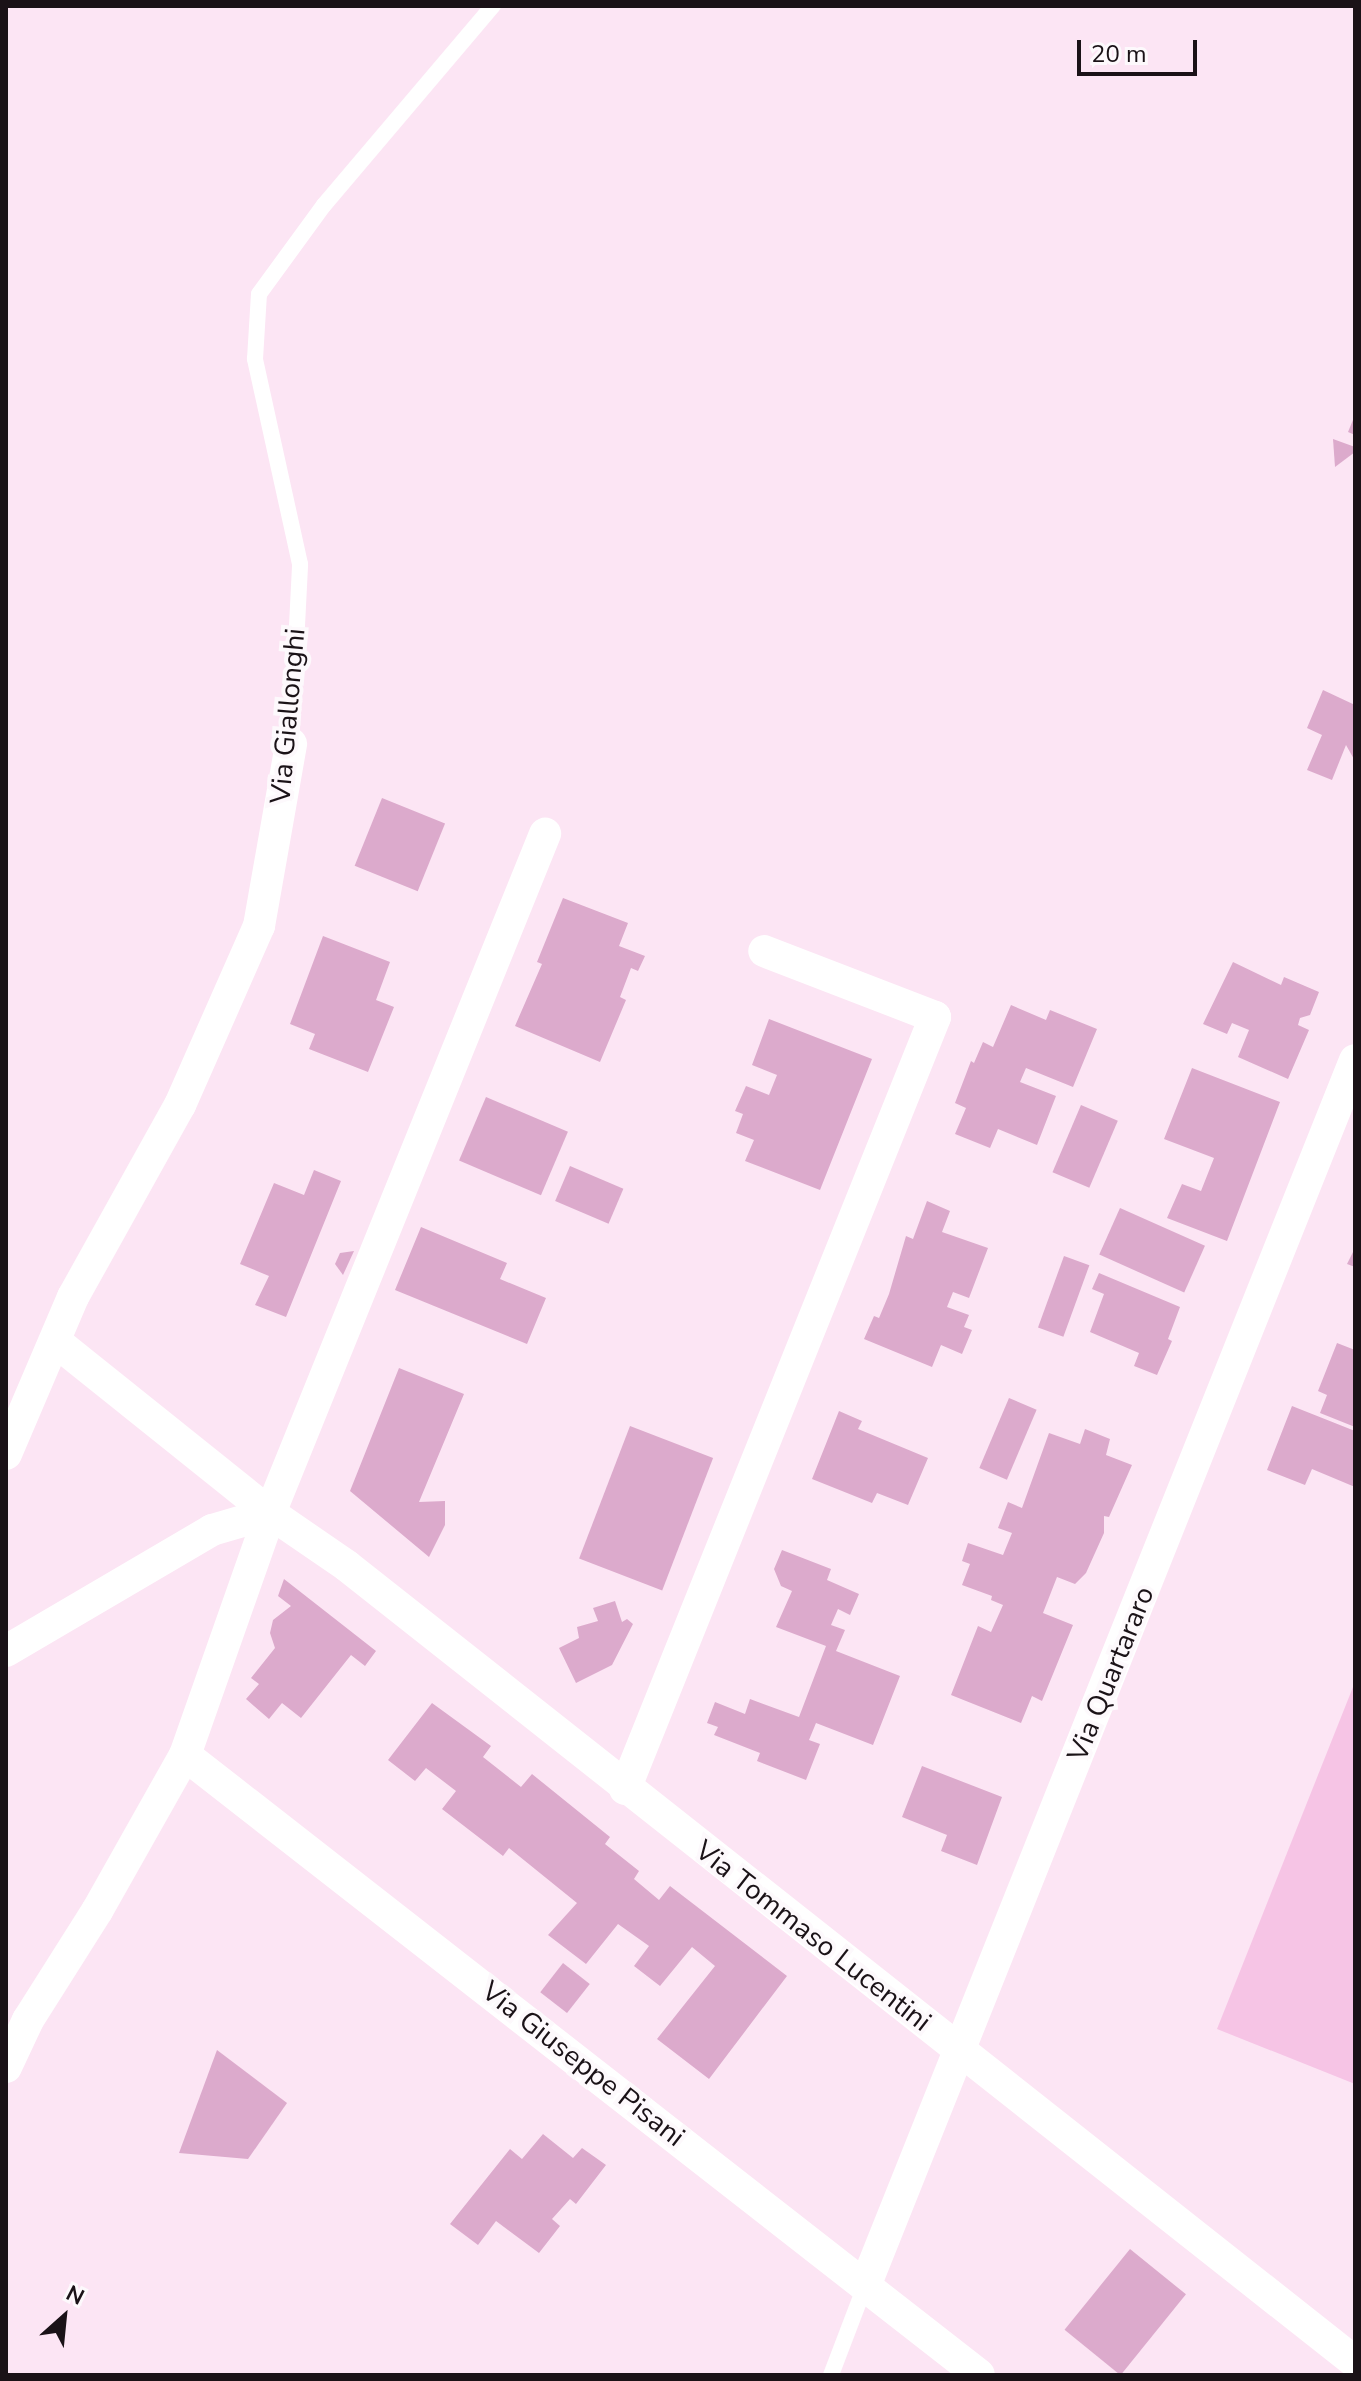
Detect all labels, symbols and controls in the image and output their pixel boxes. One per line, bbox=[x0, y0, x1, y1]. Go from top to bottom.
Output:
scale bar bbox=[1081, 24, 1201, 74]
text: 20 m bbox=[1091, 38, 1147, 70]
street label: Via Giallonghi bbox=[264, 627, 312, 805]
street label: Via Quartararo bbox=[1061, 1582, 1161, 1766]
street label: Via Tommaso Lucentini bbox=[688, 1834, 938, 2038]
street label: Via Giuseppe Pisani bbox=[475, 1974, 691, 2154]
north arrow bbox=[24, 2277, 104, 2357]
text: N bbox=[61, 2279, 89, 2313]

